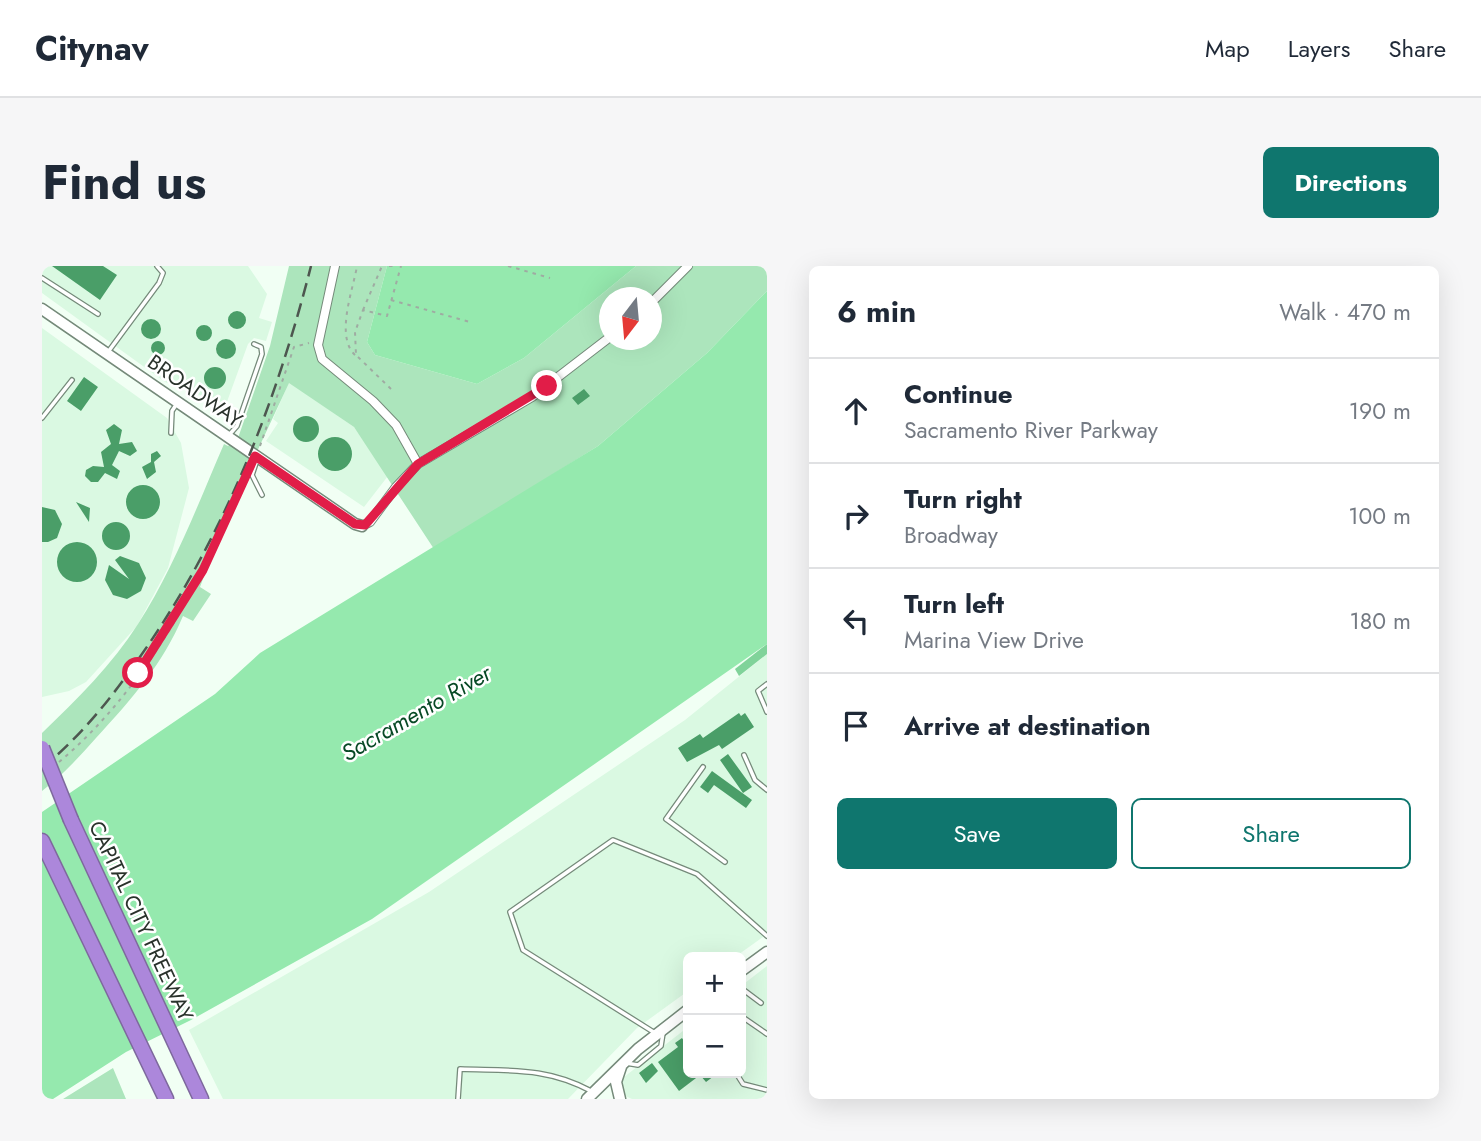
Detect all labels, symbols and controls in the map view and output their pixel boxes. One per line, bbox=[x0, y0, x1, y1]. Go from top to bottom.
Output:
text: Citynav bbox=[35, 25, 149, 72]
text: Map bbox=[1205, 31, 1250, 66]
text: Layers bbox=[1288, 31, 1350, 66]
text: Share bbox=[1388, 31, 1446, 66]
text: Find us bbox=[42, 147, 206, 217]
button: Directions bbox=[1263, 147, 1439, 218]
north arrow bbox=[599, 287, 662, 350]
text: 6 min bbox=[837, 290, 916, 333]
text: Walk · 470 m bbox=[1279, 295, 1411, 329]
street label: BROADWAY bbox=[141, 347, 249, 435]
route end bbox=[531, 370, 562, 401]
text: Continue bbox=[904, 375, 1013, 413]
icon: ahead bbox=[837, 392, 875, 430]
text: 190 m bbox=[1349, 394, 1411, 428]
text: Sacramento River Parkway bbox=[904, 413, 1158, 447]
text: Turn right bbox=[904, 480, 1022, 518]
icon: right bbox=[837, 497, 875, 535]
text: 100 m bbox=[1348, 499, 1411, 533]
text: Broadway bbox=[904, 518, 998, 552]
text: Turn left bbox=[904, 585, 1004, 623]
icon: left bbox=[837, 602, 875, 640]
text: 180 m bbox=[1349, 604, 1411, 638]
text: Marina View Drive bbox=[904, 623, 1084, 657]
water label: Sacramento River bbox=[335, 656, 498, 770]
route start bbox=[122, 657, 153, 688]
icon: arrive bbox=[837, 707, 875, 745]
text: Arrive at destination bbox=[904, 707, 1151, 745]
button: Save bbox=[837, 798, 1117, 869]
button: Share bbox=[1131, 798, 1411, 869]
street label: CAPITAL CITY FREEWAY bbox=[81, 816, 201, 1026]
map controls bbox=[683, 952, 746, 1078]
button: + bbox=[683, 952, 746, 1015]
button: − bbox=[683, 1015, 746, 1078]

